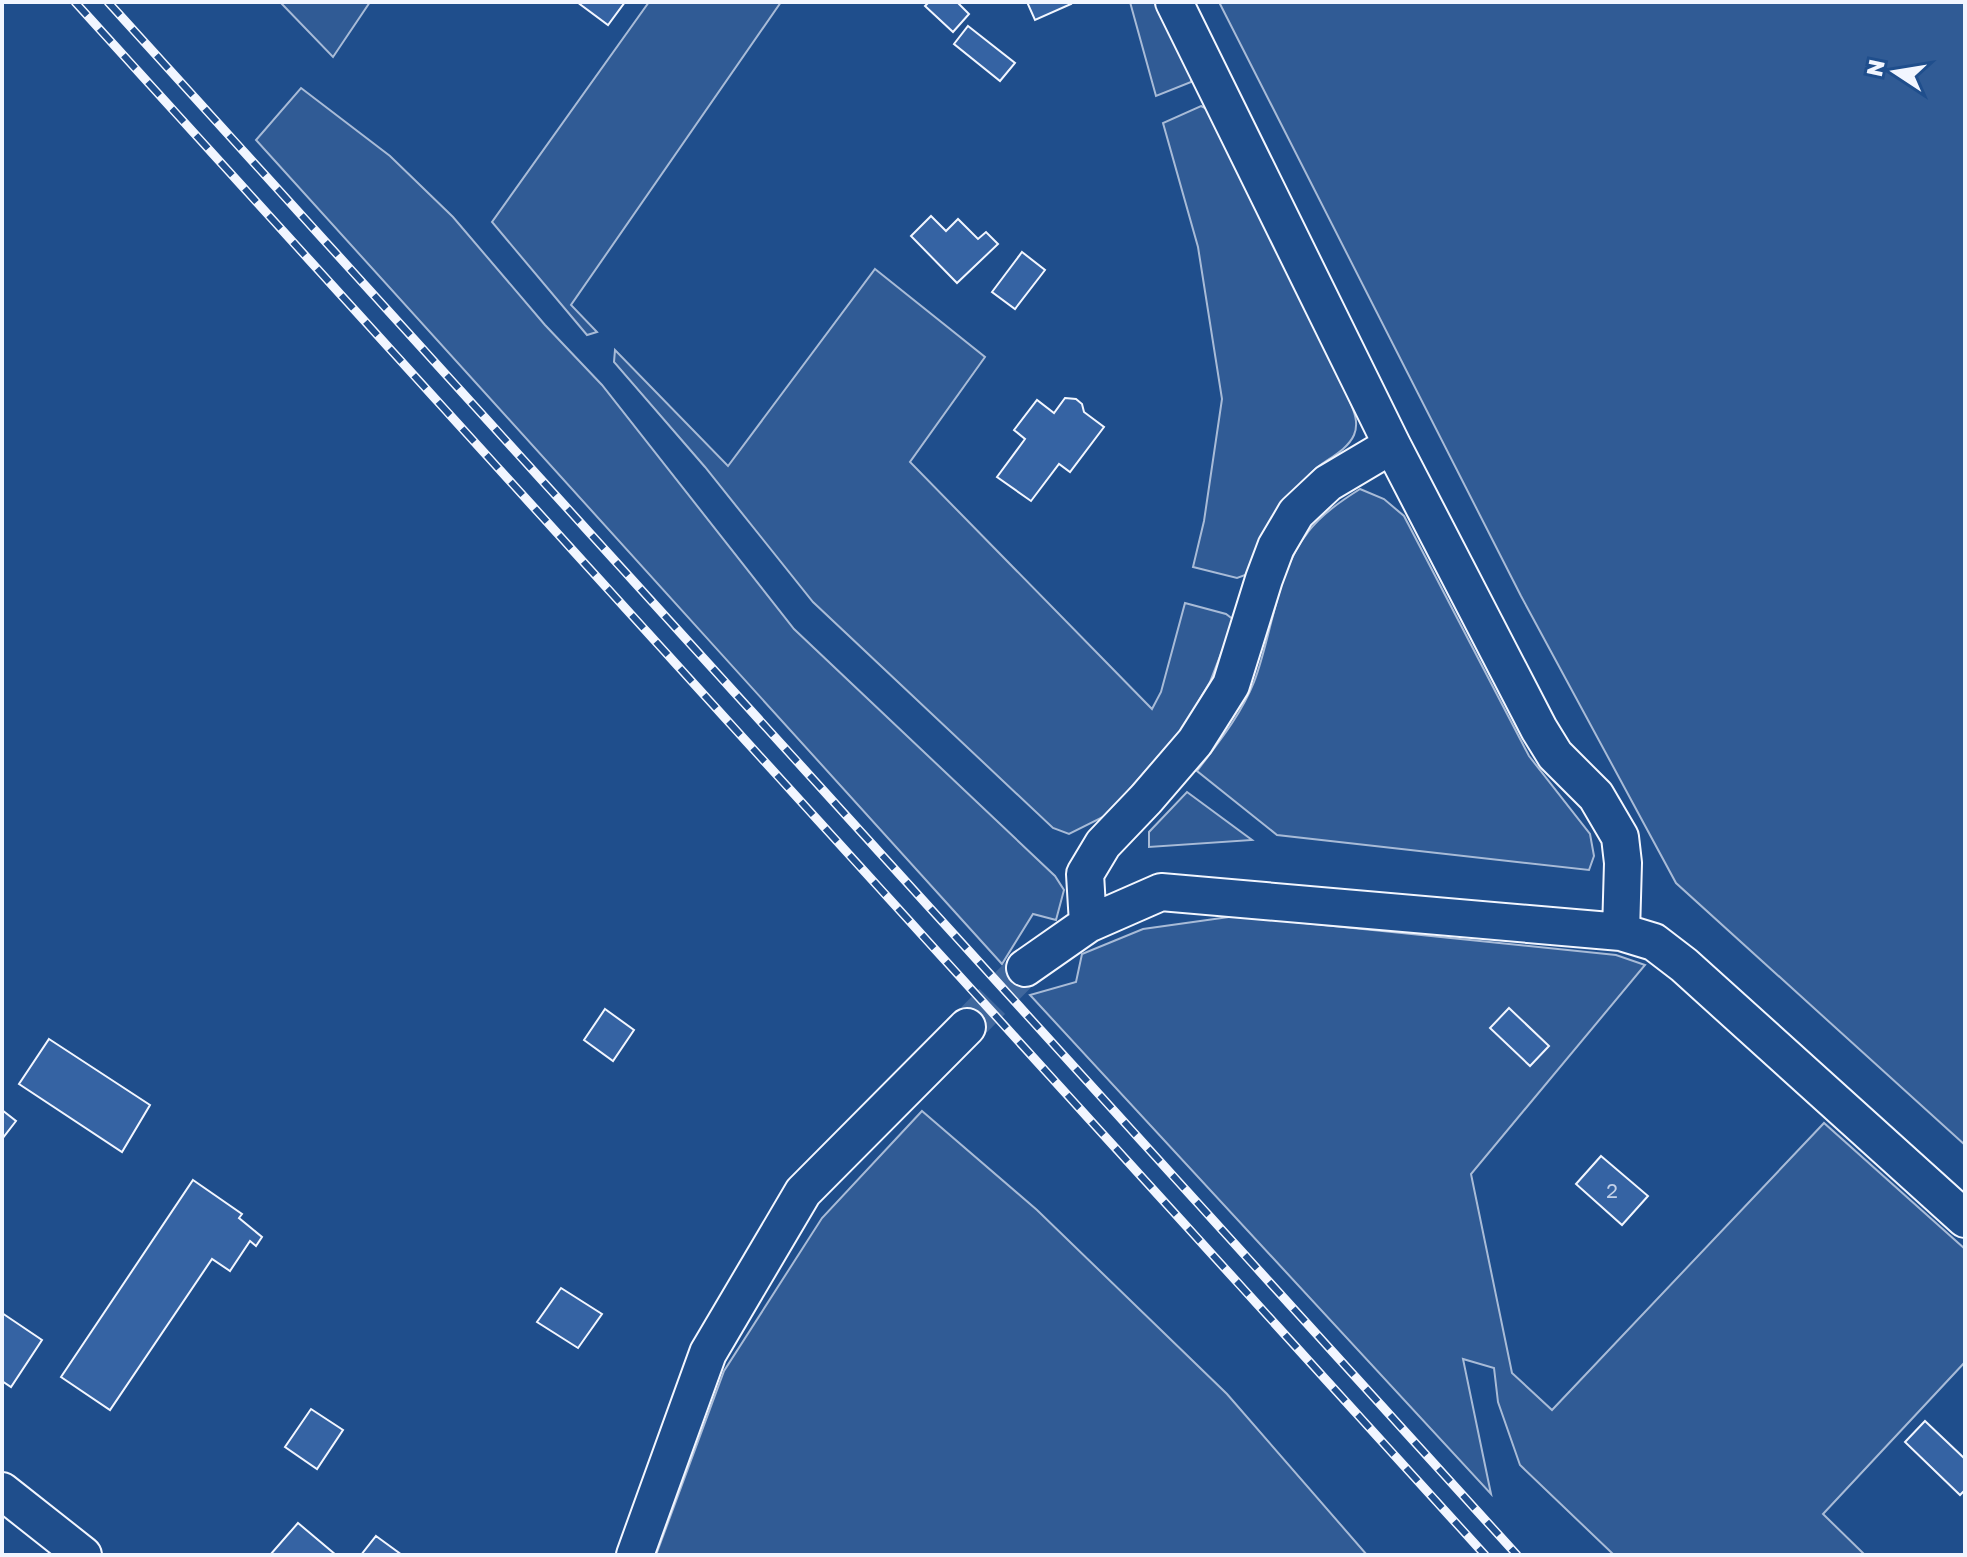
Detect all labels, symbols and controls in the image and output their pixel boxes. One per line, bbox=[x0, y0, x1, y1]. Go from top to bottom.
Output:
north arrow bbox=[1855, 32, 1935, 112]
text: N bbox=[1860, 57, 1890, 79]
house number: 2 bbox=[1606, 1178, 1618, 1202]

